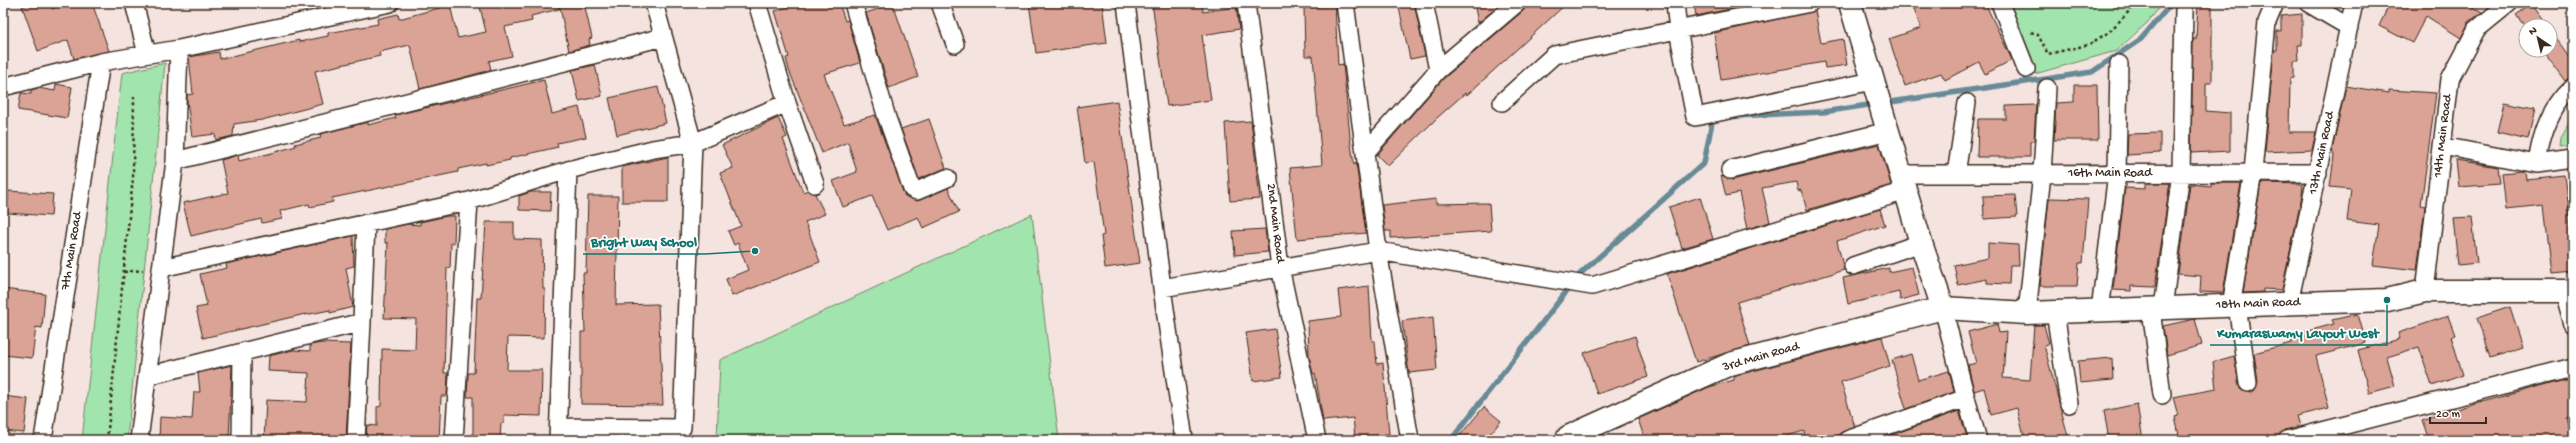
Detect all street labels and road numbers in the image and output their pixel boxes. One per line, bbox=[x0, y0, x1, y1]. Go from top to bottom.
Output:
street label: 14th Main Road bbox=[2430, 92, 2456, 179]
street label: 13th Main Road bbox=[2306, 109, 2338, 197]
street label: 16th Main Road bbox=[2067, 166, 2153, 181]
street label: 2nd Main Road bbox=[1263, 182, 1287, 265]
street label: 7th Main Road bbox=[58, 210, 86, 292]
street label: 18th Main Road bbox=[2215, 295, 2302, 313]
street label: 3rd Main Road bbox=[1720, 339, 1802, 375]

